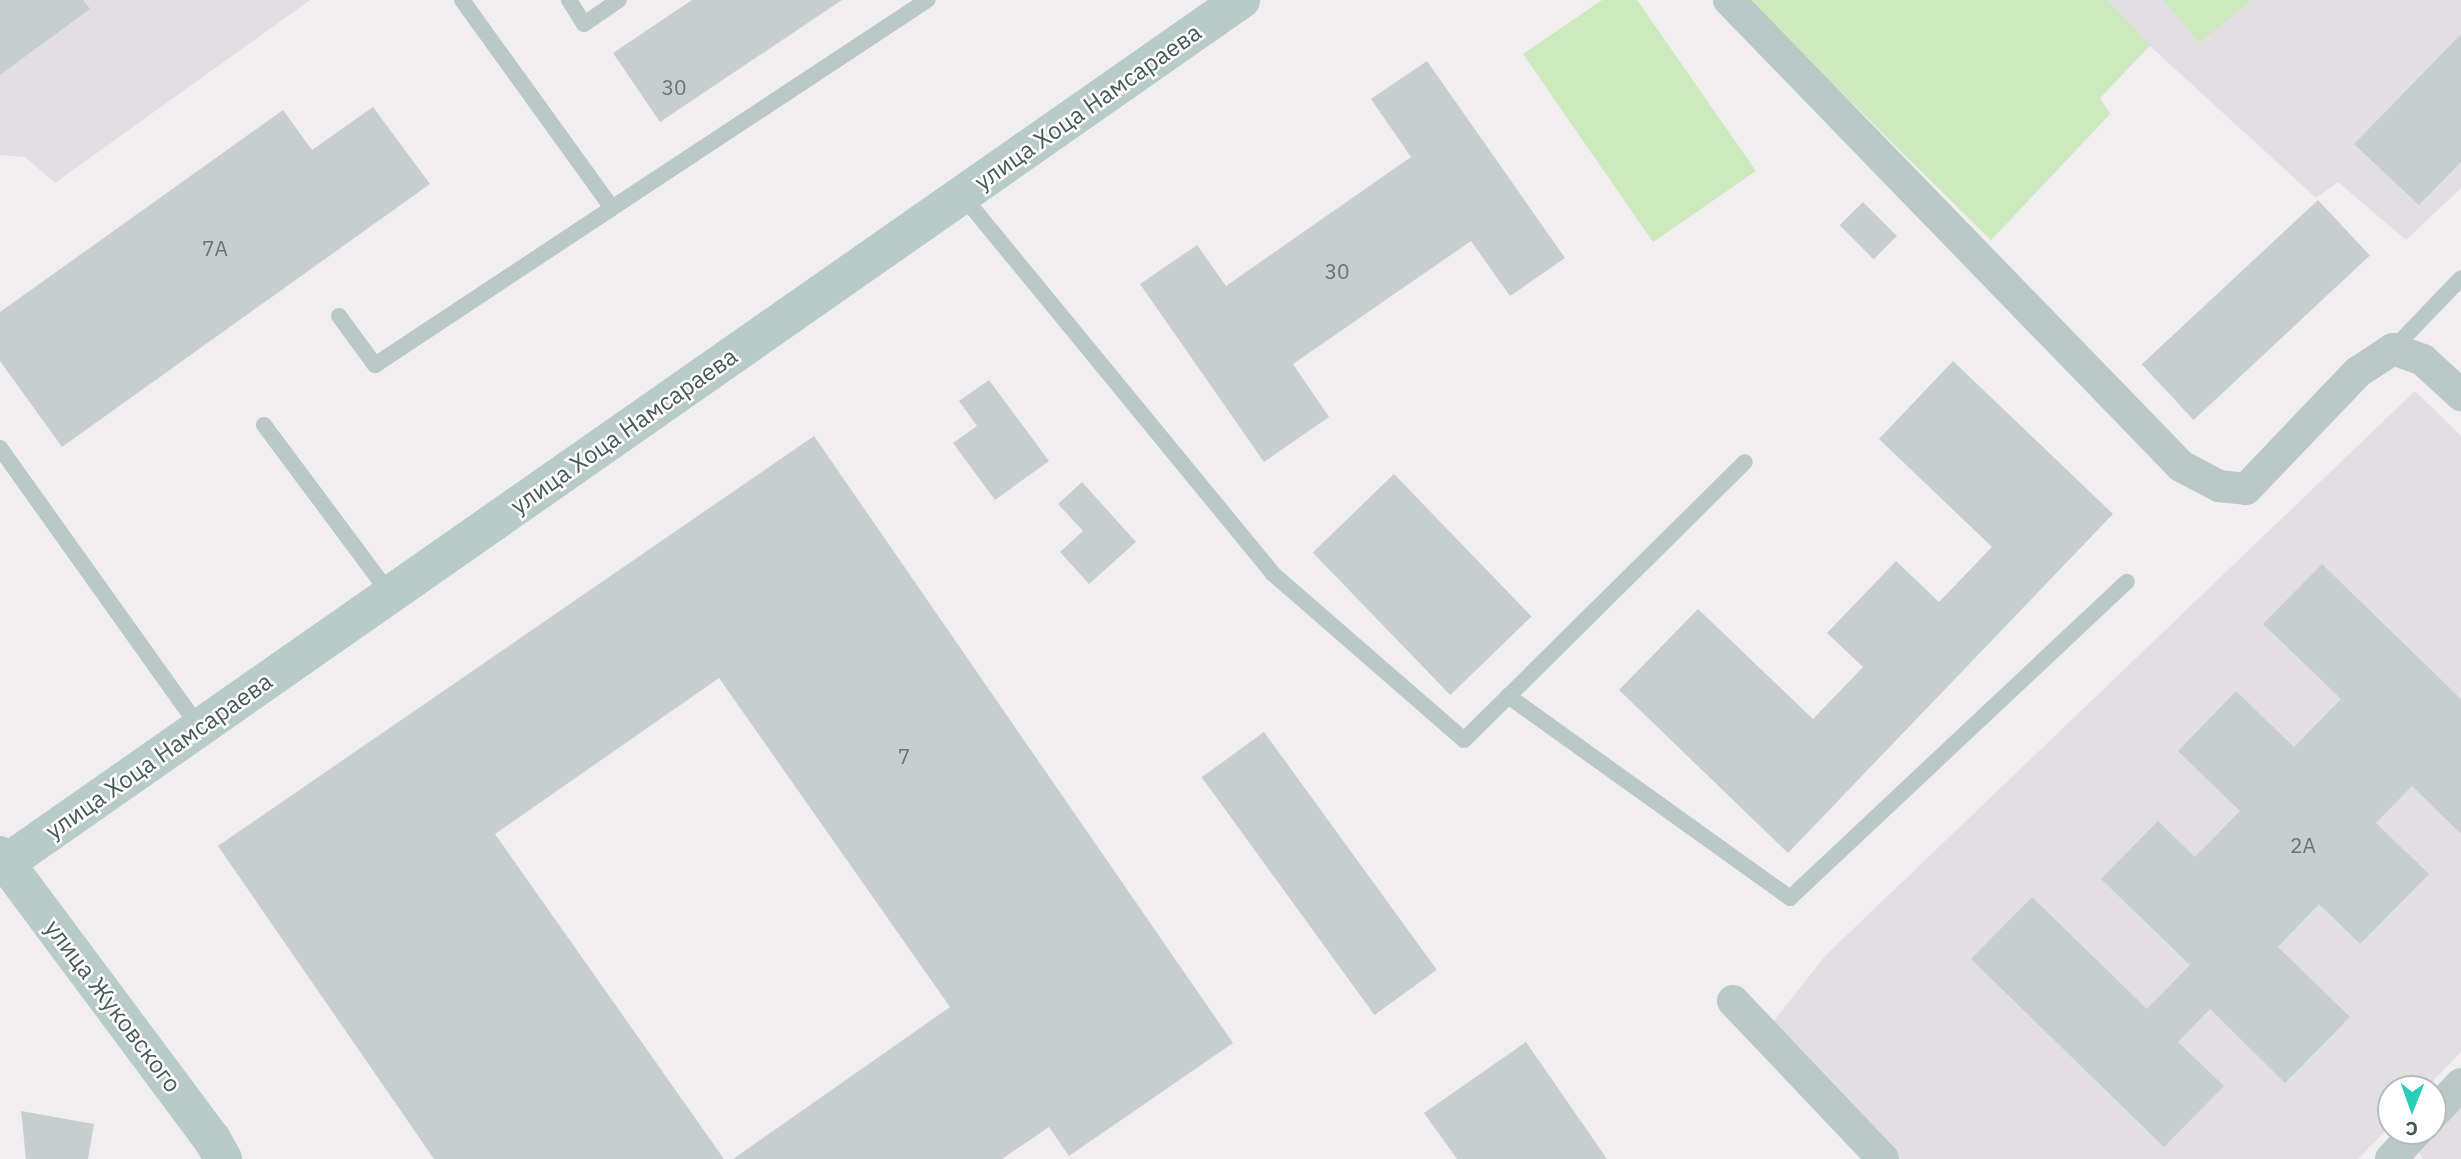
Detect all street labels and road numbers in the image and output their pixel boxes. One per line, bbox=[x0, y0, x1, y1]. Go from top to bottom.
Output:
street label: улица Хоца Намсараева bbox=[969, 18, 1207, 196]
street label: улица Хоца Намсараева bbox=[505, 342, 743, 520]
street label: улица Хоца Намсараева bbox=[40, 667, 278, 845]
street label: улица Жуковского bbox=[39, 914, 187, 1098]

